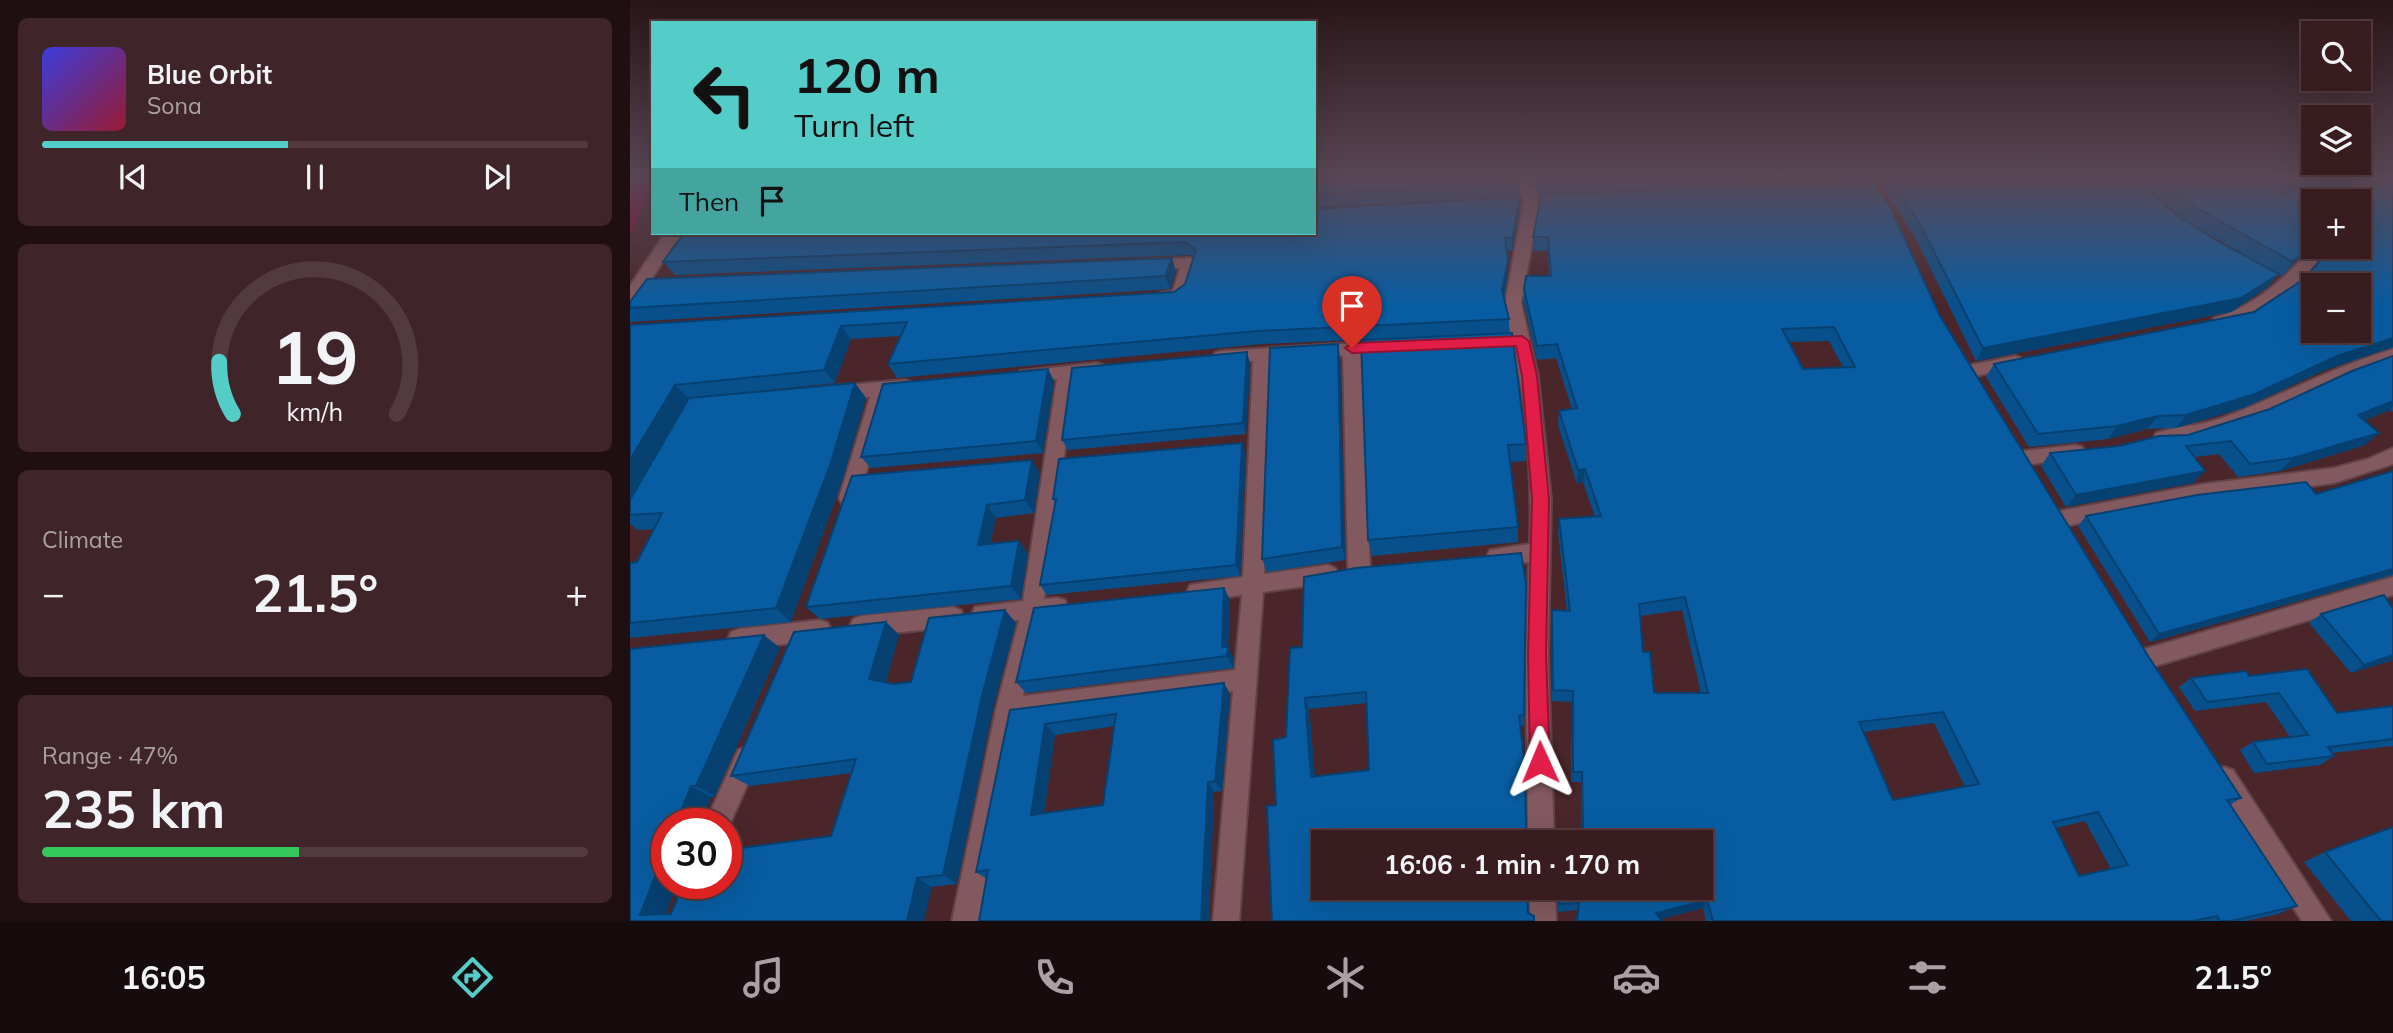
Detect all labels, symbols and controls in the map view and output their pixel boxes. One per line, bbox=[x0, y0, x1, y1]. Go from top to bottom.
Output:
map controls bbox=[2301, 21, 2371, 343]
button: search bbox=[2301, 21, 2371, 91]
text: 120 m bbox=[794, 44, 940, 105]
icon: left bbox=[679, 49, 770, 140]
text: Blue Orbit bbox=[147, 58, 272, 91]
text: Sona bbox=[147, 91, 202, 120]
text: Turn left bbox=[794, 105, 914, 145]
button: layers bbox=[2301, 105, 2371, 175]
icon: previous bbox=[114, 158, 152, 196]
icon: pause bbox=[296, 158, 334, 196]
icon: next bbox=[478, 158, 516, 196]
icon: arrive bbox=[753, 182, 791, 220]
text: Then bbox=[679, 185, 739, 218]
button: + bbox=[2301, 189, 2371, 259]
button: − bbox=[2301, 273, 2371, 343]
pin bbox=[1322, 276, 1382, 348]
icon: arrive bbox=[1333, 287, 1371, 325]
text: 19 bbox=[271, 311, 359, 402]
text: km/h bbox=[287, 395, 343, 426]
text: Climate bbox=[42, 525, 123, 554]
text: 21.5° bbox=[252, 560, 378, 625]
text: − bbox=[42, 569, 65, 617]
text: + bbox=[565, 569, 588, 617]
position arrow bbox=[1503, 725, 1577, 799]
text: Range · 47% bbox=[42, 741, 178, 770]
text: 235 km bbox=[42, 776, 225, 841]
speed limit sign: 30 bbox=[651, 808, 742, 899]
text: 16:06 · 1 min · 170 m bbox=[1384, 848, 1640, 881]
icon: directions bbox=[448, 953, 497, 1002]
icon: music bbox=[739, 953, 788, 1002]
icon: phone bbox=[1030, 953, 1079, 1002]
icon: climate bbox=[1321, 953, 1370, 1002]
icon: car bbox=[1612, 953, 1661, 1002]
icon: filters bbox=[1903, 953, 1952, 1002]
text: 16:05 bbox=[121, 957, 206, 997]
text: 21.5° bbox=[2194, 957, 2272, 997]

